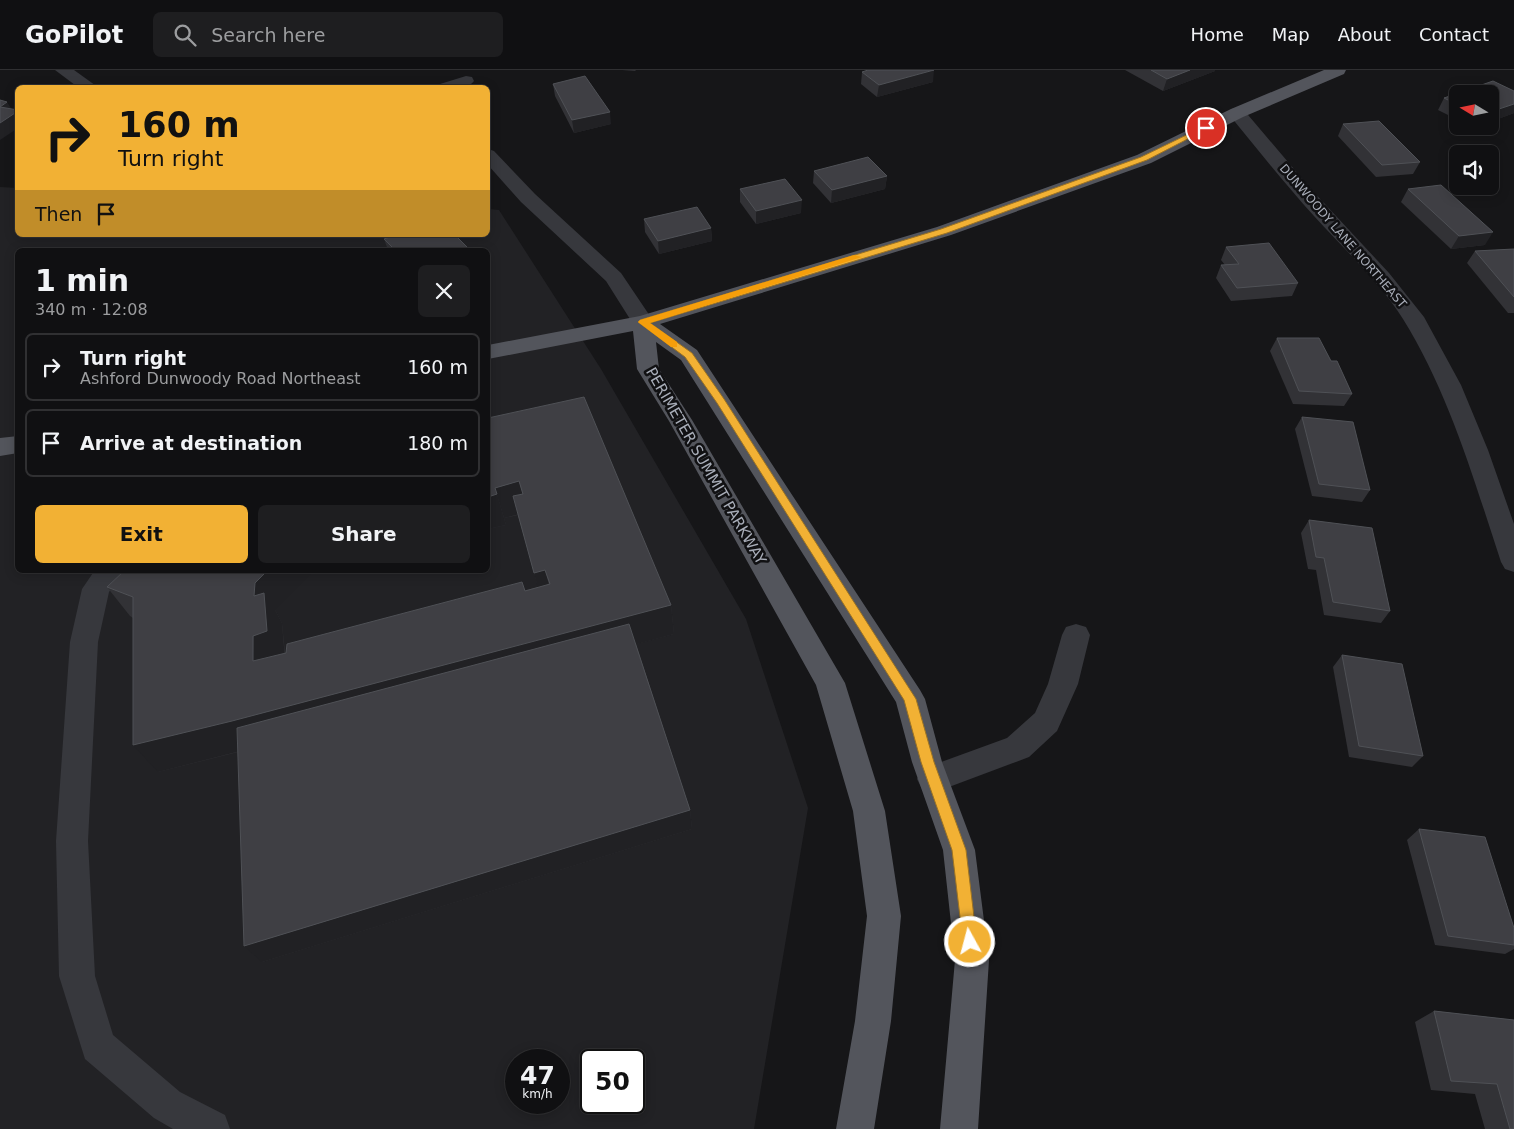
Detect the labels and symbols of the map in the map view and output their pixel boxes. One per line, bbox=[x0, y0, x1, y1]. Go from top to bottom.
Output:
north arrow bbox=[1449, 85, 1499, 135]
pin bbox=[1185, 107, 1227, 149]
street label: DUNWOODY LANE NORTHEAST bbox=[1277, 161, 1410, 311]
street label: PERIMETER SUMMIT PARKWAY bbox=[642, 364, 770, 569]
position arrow bbox=[943, 915, 995, 967]
speed limit sign: 50 bbox=[580, 1049, 645, 1114]

